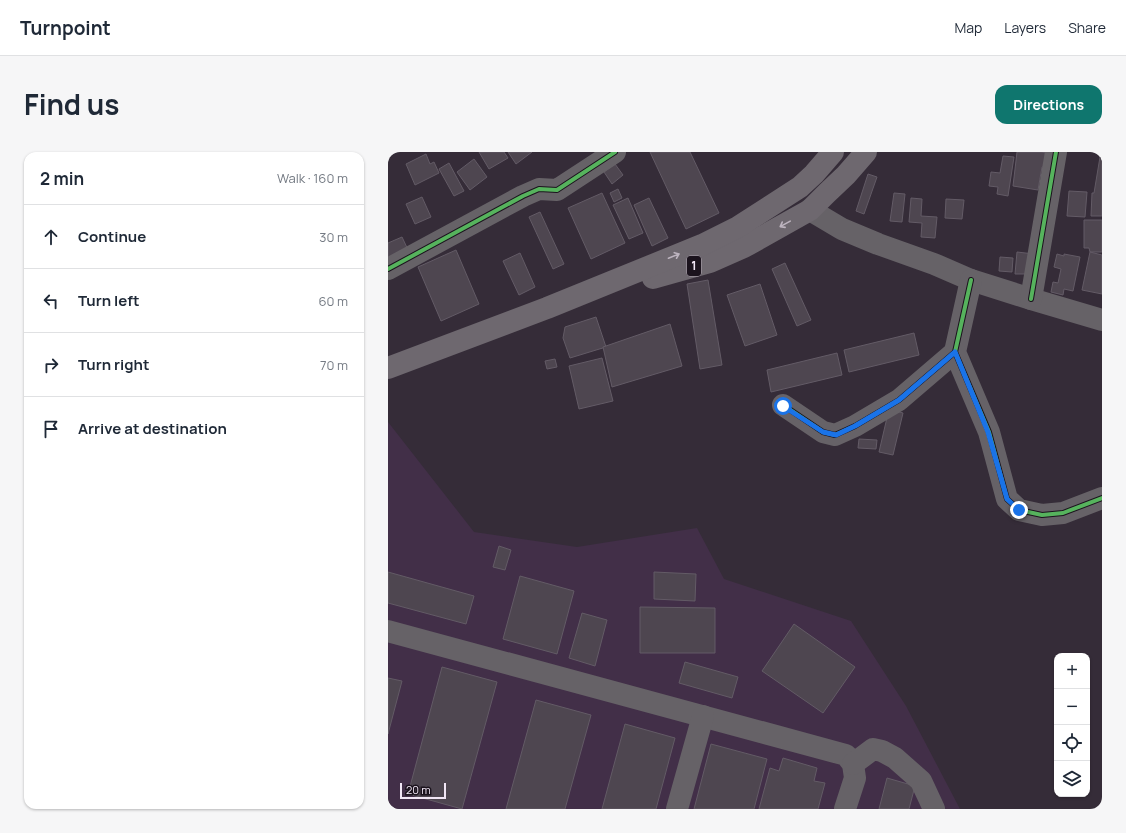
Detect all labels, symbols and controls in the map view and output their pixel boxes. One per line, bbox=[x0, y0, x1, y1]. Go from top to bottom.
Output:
text: Turnpoint bbox=[20, 15, 111, 41]
text: Map bbox=[954, 18, 982, 37]
text: Layers bbox=[1004, 18, 1046, 37]
text: Share bbox=[1068, 18, 1106, 37]
text: Find us bbox=[24, 85, 119, 123]
button: Directions bbox=[995, 85, 1102, 124]
text: 2 min bbox=[40, 167, 84, 190]
text: Walk · 160 m bbox=[277, 169, 348, 187]
one-way arrow bbox=[779, 221, 791, 229]
icon: ahead bbox=[40, 226, 62, 248]
text: Continue bbox=[78, 226, 146, 247]
text: 30 m bbox=[319, 228, 348, 246]
one-way arrow bbox=[668, 252, 680, 260]
road number: 1 bbox=[687, 256, 701, 276]
icon: left bbox=[40, 290, 62, 312]
text: Turn left bbox=[78, 290, 140, 311]
text: 60 m bbox=[318, 292, 348, 310]
icon: right bbox=[40, 354, 62, 376]
text: Turn right bbox=[78, 354, 149, 375]
text: 70 m bbox=[320, 356, 348, 374]
route start bbox=[774, 397, 792, 415]
icon: arrive bbox=[40, 418, 62, 440]
text: Arrive at destination bbox=[78, 418, 227, 439]
route end bbox=[1010, 501, 1028, 519]
map controls bbox=[1054, 653, 1090, 797]
button: + bbox=[1054, 653, 1090, 689]
button: − bbox=[1054, 689, 1090, 725]
button: locate bbox=[1054, 725, 1090, 761]
button: layers bbox=[1054, 761, 1090, 797]
scale bar bbox=[400, 781, 446, 800]
text: 20 m bbox=[406, 782, 431, 797]

